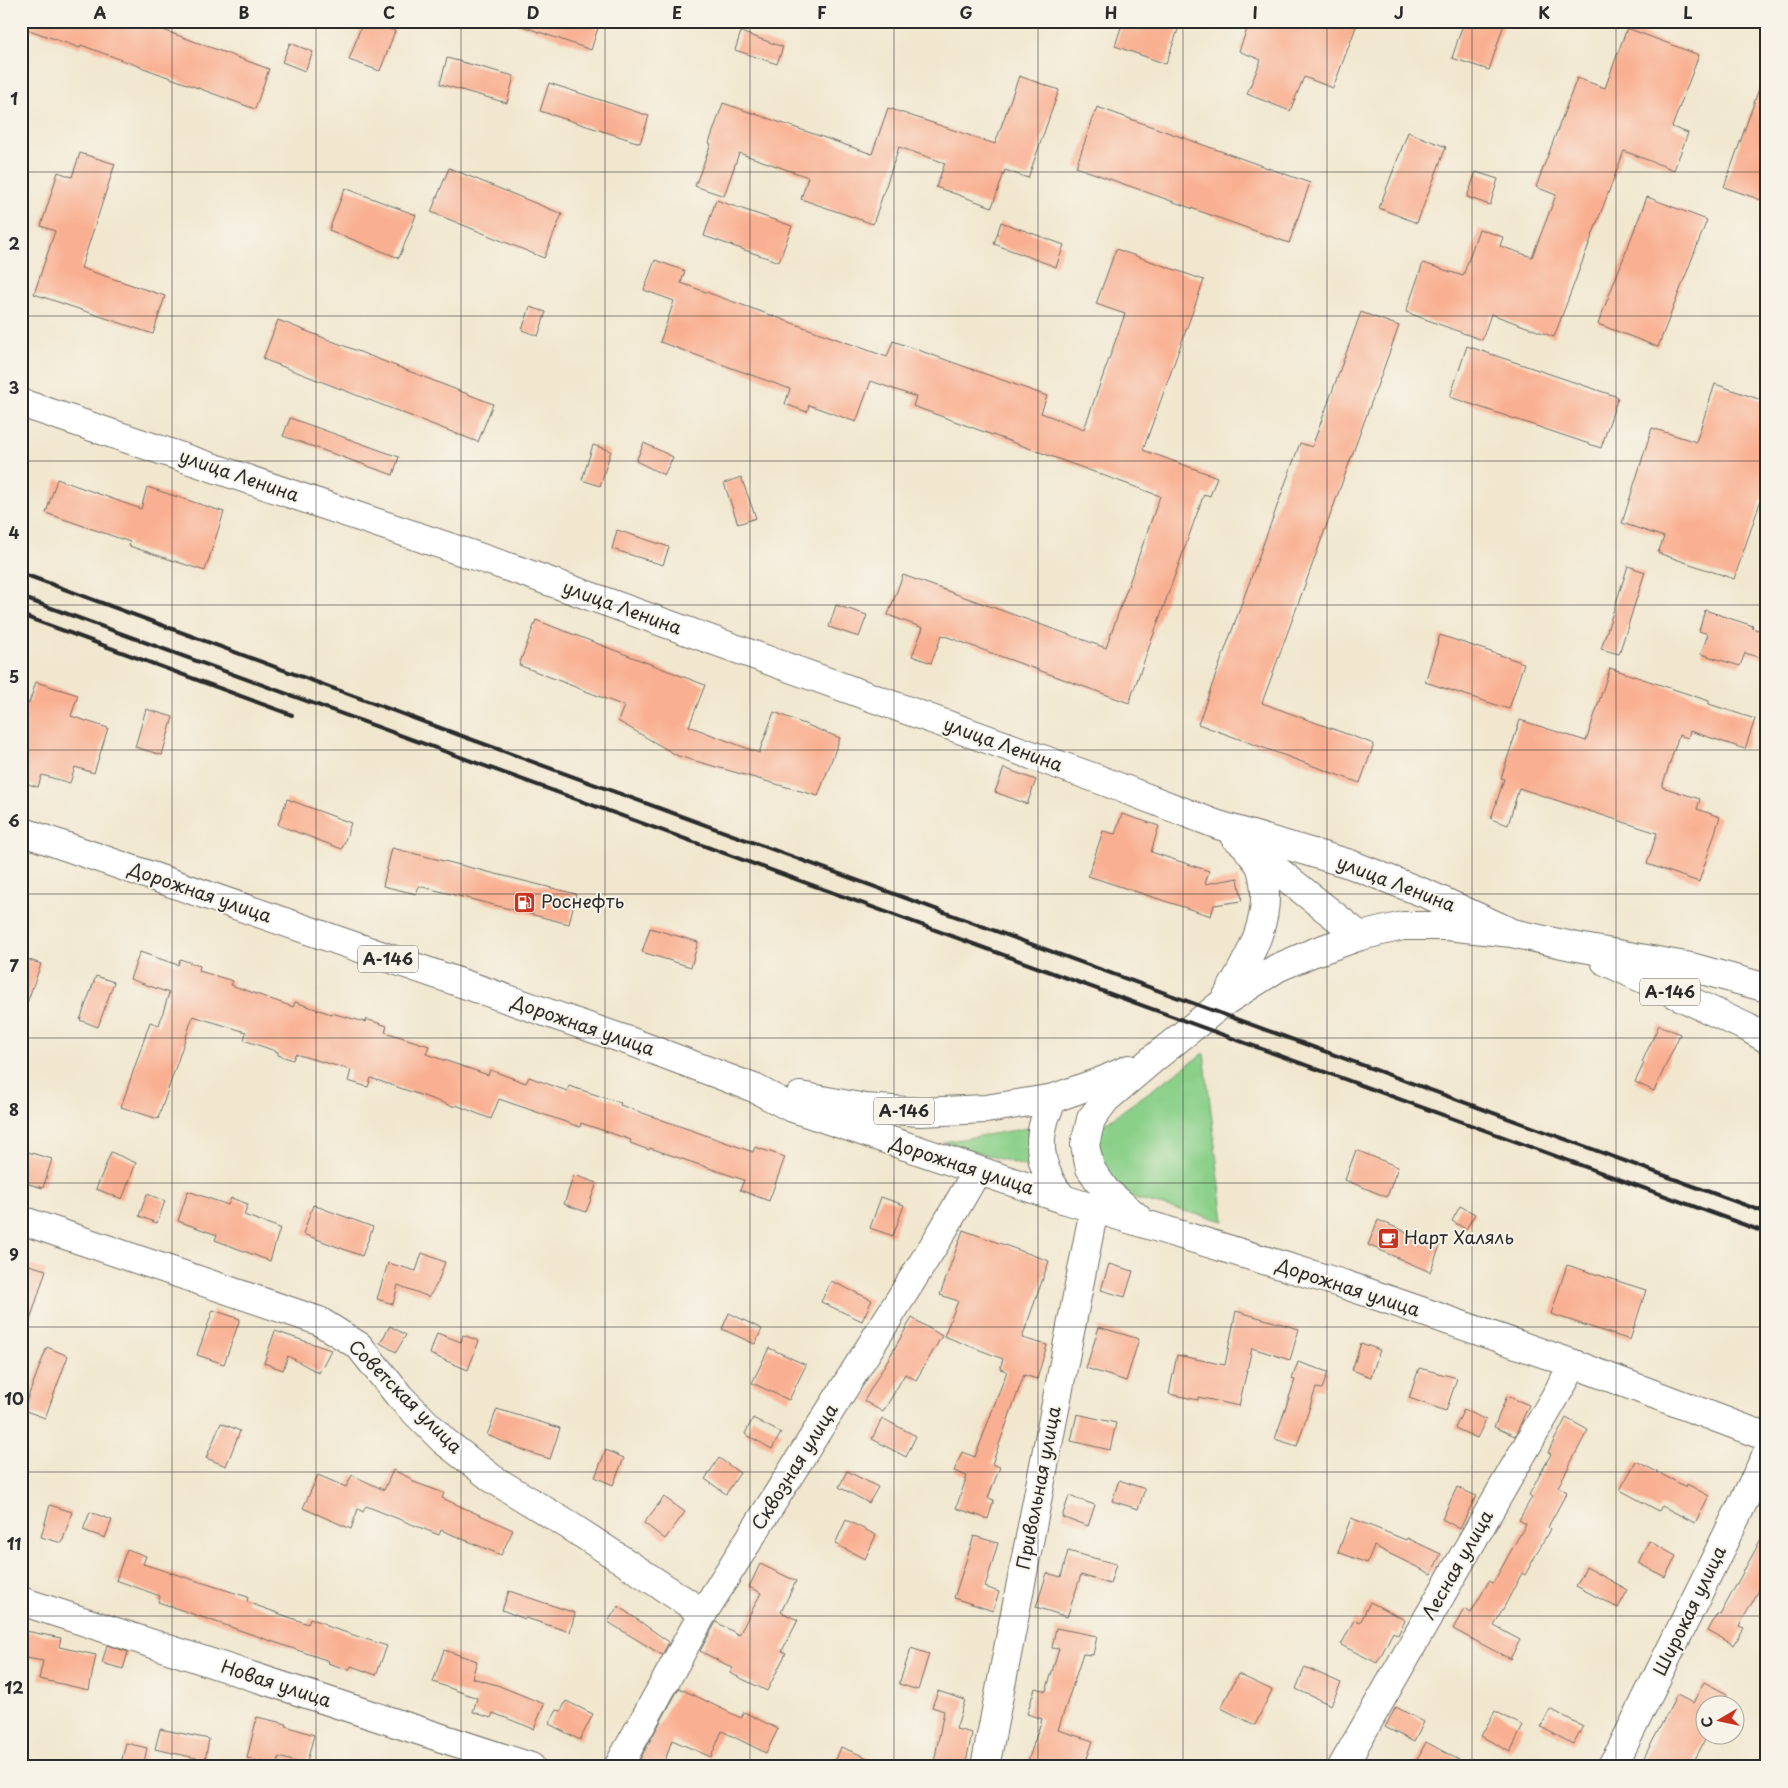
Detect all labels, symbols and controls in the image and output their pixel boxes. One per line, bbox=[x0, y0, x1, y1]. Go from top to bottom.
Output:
text: A bbox=[94, 0, 107, 24]
text: B bbox=[239, 0, 250, 24]
text: C bbox=[383, 0, 395, 24]
text: D bbox=[527, 0, 539, 24]
text: E bbox=[672, 0, 682, 24]
text: F bbox=[817, 0, 827, 24]
text: G bbox=[959, 0, 973, 24]
text: H bbox=[1105, 0, 1117, 24]
text: I bbox=[1252, 0, 1258, 24]
text: J bbox=[1394, 0, 1404, 24]
text: K bbox=[1538, 0, 1550, 24]
text: L bbox=[1683, 0, 1693, 24]
text: 1 bbox=[10, 86, 18, 110]
text: 2 bbox=[8, 231, 20, 255]
text: 3 bbox=[9, 375, 19, 399]
street label: улица Ленина bbox=[176, 441, 304, 508]
text: 4 bbox=[9, 520, 20, 544]
street label: улица Ленина bbox=[559, 573, 686, 641]
text: 5 bbox=[9, 664, 19, 688]
street label: улица Ленина bbox=[940, 710, 1067, 778]
text: 6 bbox=[8, 808, 20, 832]
street label: улица Ленина bbox=[1333, 848, 1460, 918]
street label: Дорожная улица bbox=[124, 854, 276, 929]
place label: Роснефть bbox=[541, 887, 625, 914]
fuel station icon: Роснефть bbox=[513, 890, 537, 914]
road number: А-146 bbox=[358, 946, 418, 972]
text: 7 bbox=[9, 953, 19, 977]
road number: А-146 bbox=[1640, 979, 1700, 1006]
street label: Дорожная улица bbox=[507, 987, 659, 1062]
text: 8 bbox=[9, 1097, 19, 1121]
road number: А-146 bbox=[874, 1098, 934, 1124]
street label: Дорожная улица bbox=[886, 1128, 1038, 1201]
place label: Нарт Халяль bbox=[1404, 1223, 1514, 1250]
cafe icon: Нарт Халяль bbox=[1376, 1226, 1400, 1250]
text: 9 bbox=[9, 1242, 19, 1266]
street label: Дорожная улица bbox=[1272, 1250, 1424, 1323]
street label: Советская улица bbox=[343, 1333, 469, 1459]
text: 10 bbox=[4, 1386, 24, 1410]
street label: Сквозная улица bbox=[744, 1397, 844, 1535]
street label: Привольная улица bbox=[1008, 1403, 1067, 1572]
street label: Лесная улица bbox=[1414, 1504, 1499, 1624]
text: 11 bbox=[7, 1531, 21, 1555]
street label: Широкая улица bbox=[1645, 1540, 1732, 1680]
street label: Новая улица bbox=[218, 1652, 336, 1713]
text: 12 bbox=[5, 1675, 23, 1699]
north arrow bbox=[1696, 1696, 1746, 1746]
text: С bbox=[1695, 1715, 1718, 1729]

